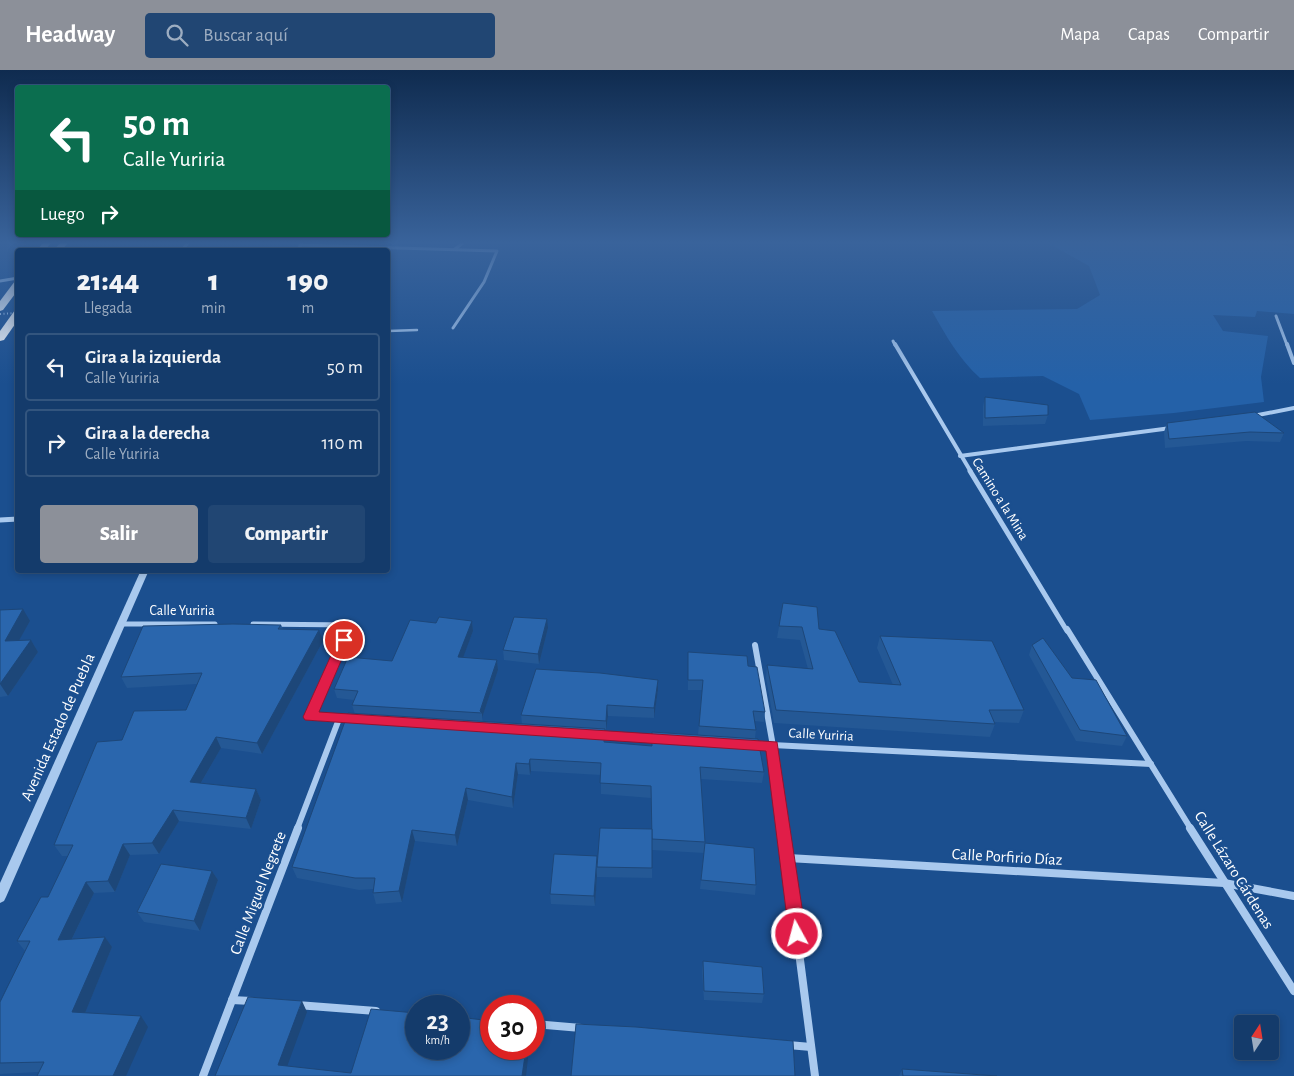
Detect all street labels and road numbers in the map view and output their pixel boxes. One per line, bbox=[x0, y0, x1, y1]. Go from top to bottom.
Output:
street label: Camino a la Mina bbox=[969, 456, 1031, 543]
street label: Calle Yuriria bbox=[149, 604, 215, 618]
street label: Avenida Estado de Puebla bbox=[18, 651, 98, 803]
street label: Calle Yuriria bbox=[788, 726, 854, 744]
street label: Calle Lázaro Cárdenas bbox=[1191, 808, 1277, 932]
street label: Calle Miguel Negrete bbox=[227, 829, 289, 957]
street label: Calle Porfirio Díaz bbox=[951, 846, 1063, 868]

